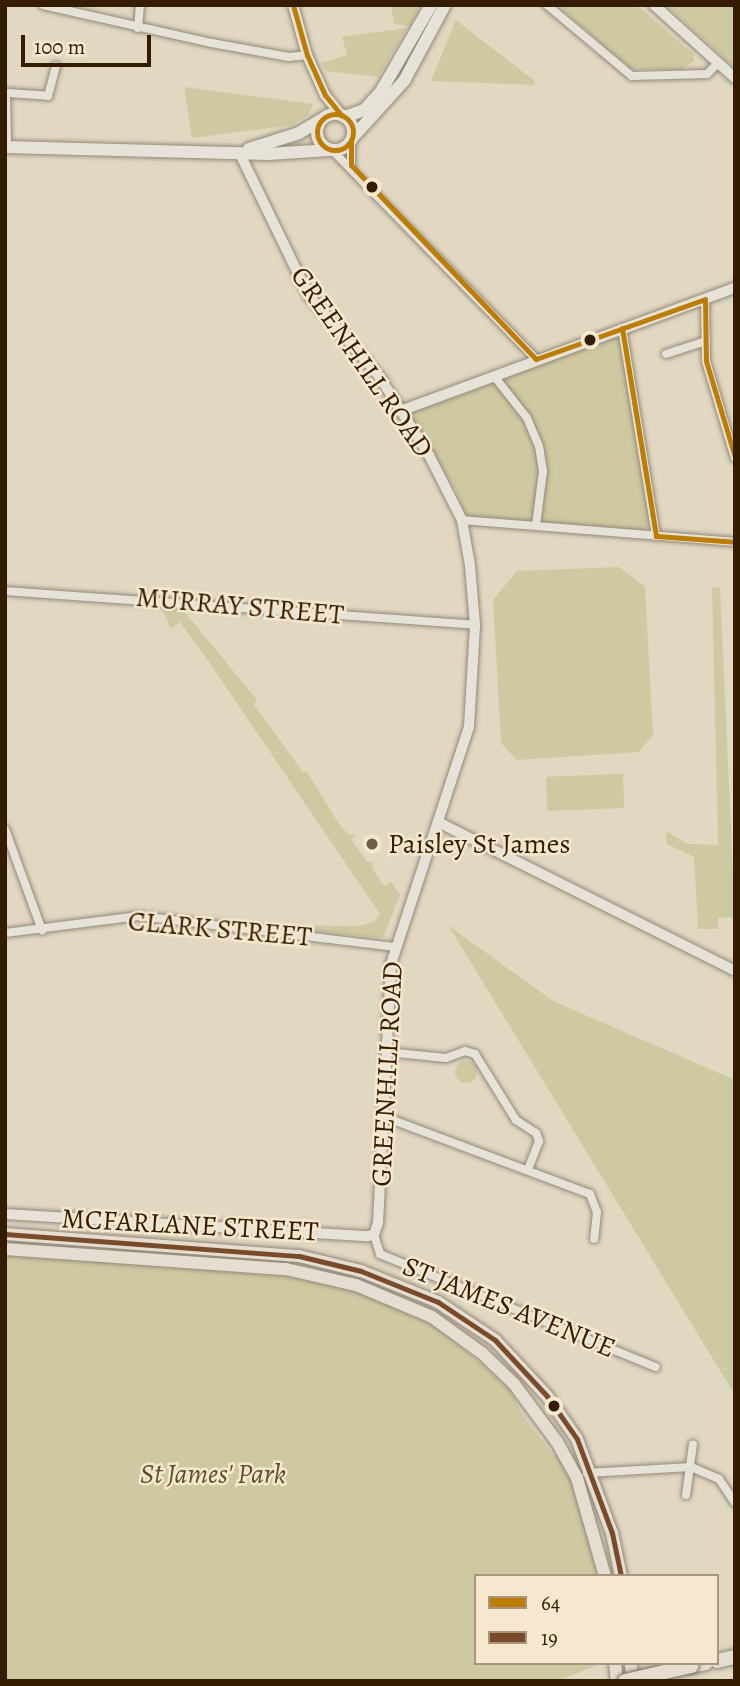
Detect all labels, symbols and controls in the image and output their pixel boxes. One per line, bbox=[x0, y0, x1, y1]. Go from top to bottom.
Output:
scale bar bbox=[24, 21, 154, 65]
text: 100 m bbox=[34, 33, 85, 61]
unlabelled marker bbox=[365, 180, 379, 194]
street label: GREENHILL ROAD bbox=[284, 260, 440, 464]
unlabelled marker bbox=[583, 333, 597, 347]
street label: MURRAY STREET bbox=[135, 580, 345, 632]
place label: Paisley St James bbox=[388, 827, 571, 861]
marker: Paisley St James bbox=[362, 834, 382, 854]
street label: CLARK STREET bbox=[127, 904, 313, 954]
street label: GREENHILL ROAD bbox=[364, 960, 410, 1188]
street label: MCFARLANE STREET bbox=[61, 1201, 319, 1249]
street label: ST JAMES AVENUE bbox=[398, 1249, 620, 1365]
unlabelled marker bbox=[547, 1399, 561, 1413]
park label: St James' Park bbox=[140, 1457, 286, 1491]
legend bbox=[474, 1574, 719, 1665]
text: 64 bbox=[541, 1589, 560, 1617]
text: 19 bbox=[541, 1624, 558, 1652]

